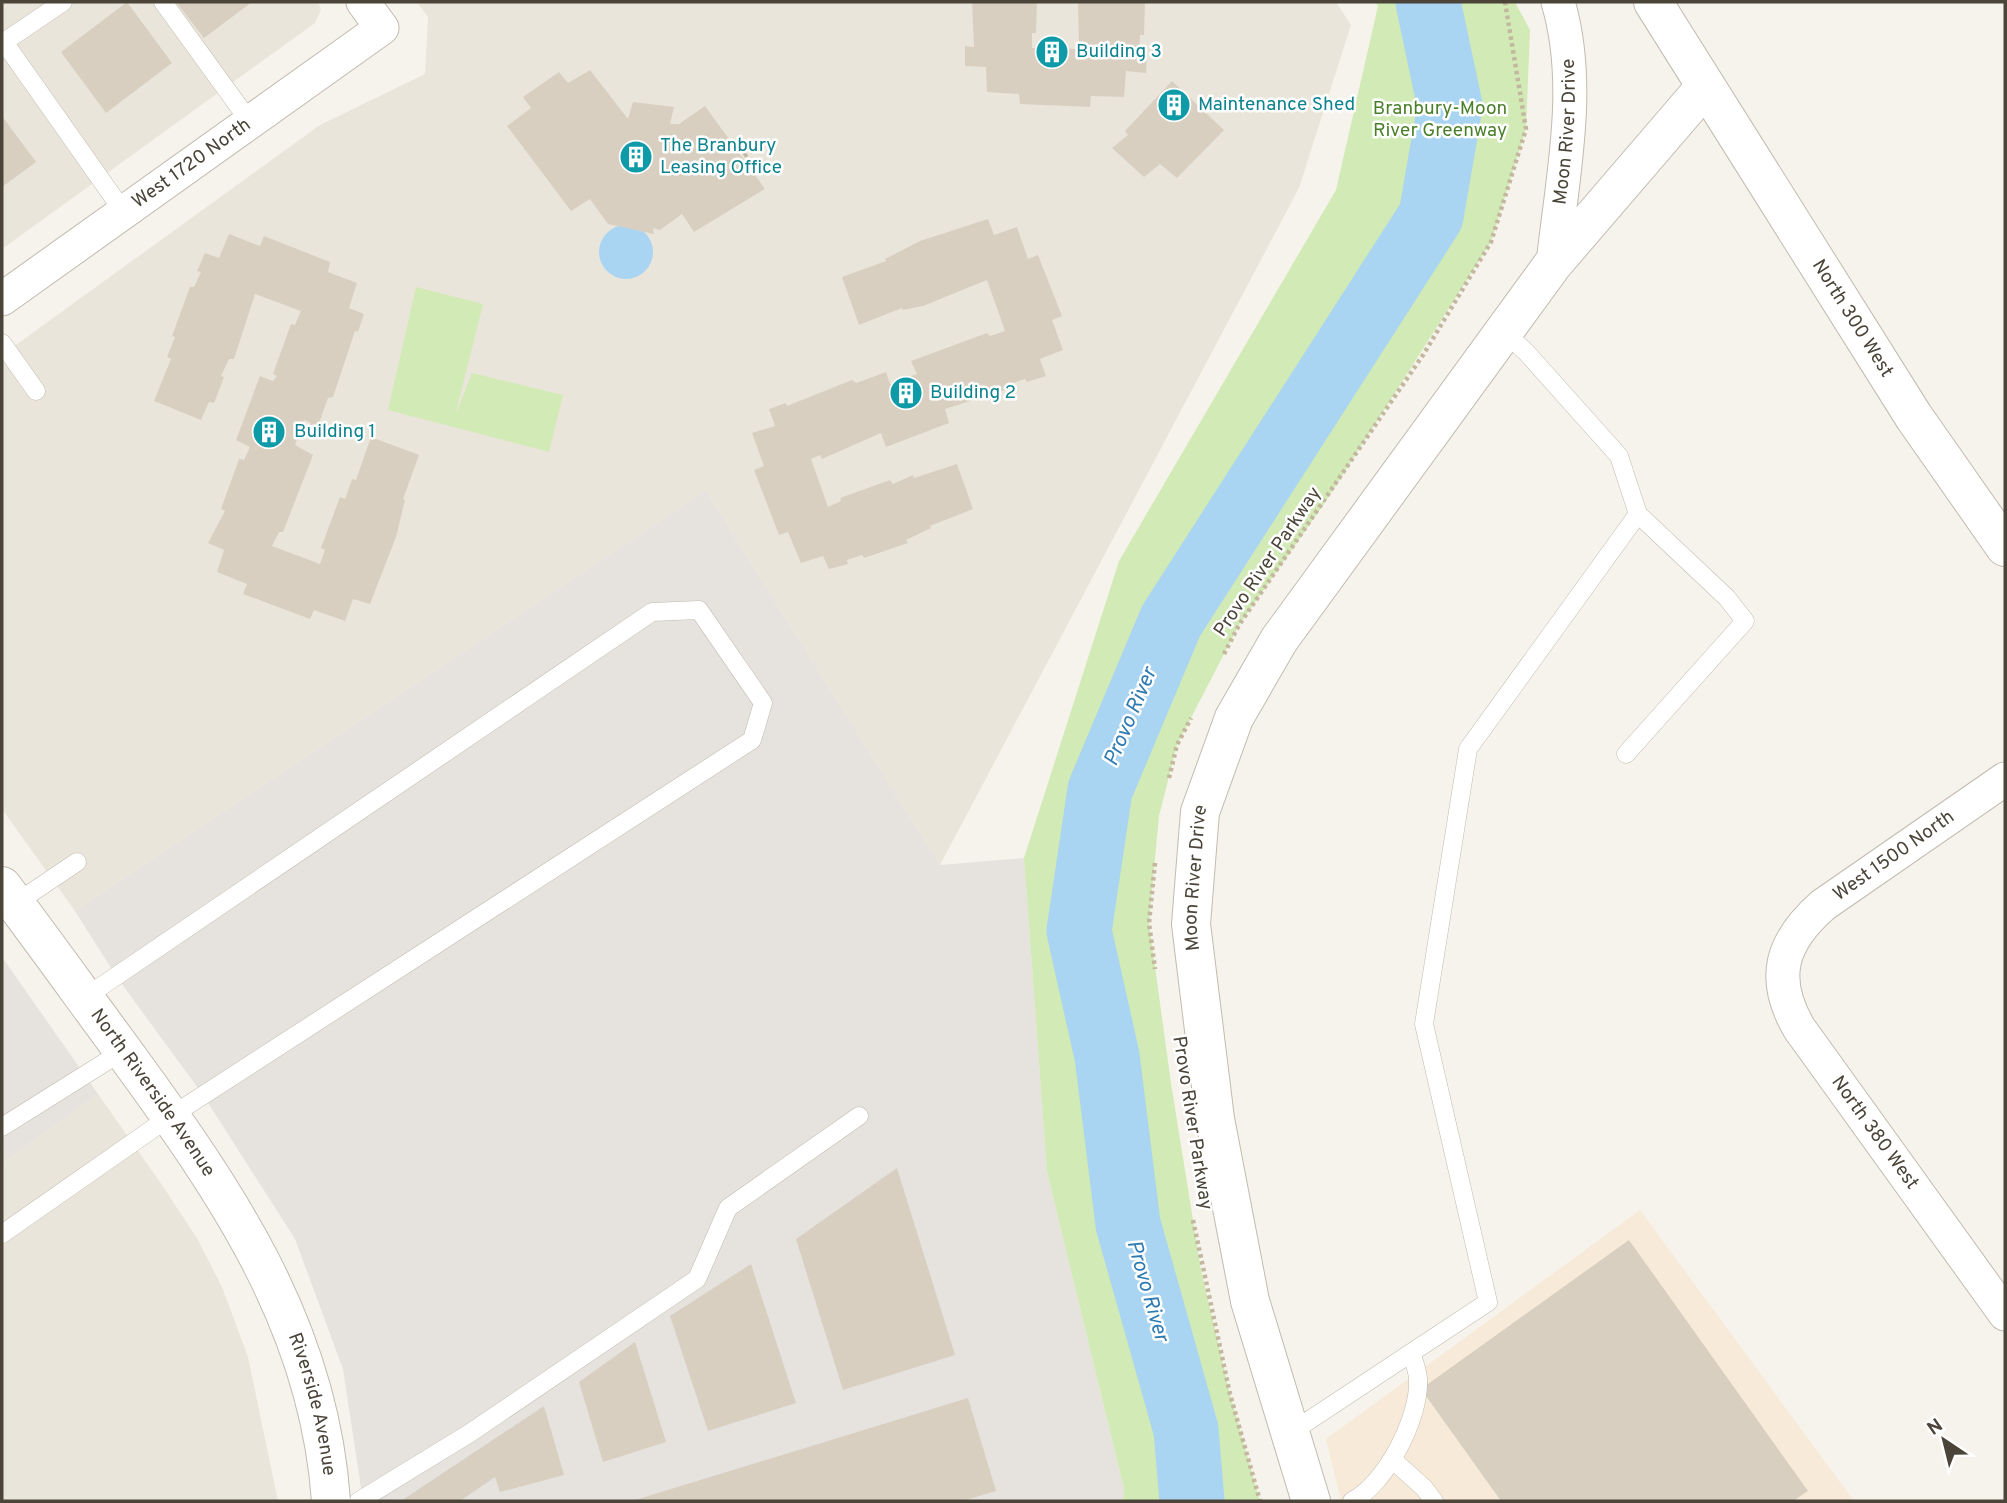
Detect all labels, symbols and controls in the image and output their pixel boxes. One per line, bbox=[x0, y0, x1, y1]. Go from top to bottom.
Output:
building icon: Building 3 bbox=[1033, 33, 1071, 71]
place label: Building 3 bbox=[1076, 40, 1162, 64]
street label: Moon River Drive bbox=[1548, 58, 1582, 206]
building icon: Maintenance Shed bbox=[1155, 86, 1193, 124]
place label: Maintenance Shed bbox=[1198, 93, 1355, 117]
park label: Branbury-Moon River Greenway bbox=[1373, 97, 1507, 143]
street label: West 1720 North bbox=[128, 113, 256, 214]
place label: The Branbury Leasing Office bbox=[660, 134, 782, 180]
building icon: The Branbury Leasing Office bbox=[617, 138, 655, 176]
street label: North 300 West bbox=[1806, 255, 1898, 382]
building icon: Building 2 bbox=[887, 374, 925, 412]
place label: Building 2 bbox=[930, 381, 1016, 405]
building icon: Building 1 bbox=[250, 413, 288, 451]
place label: Building 1 bbox=[294, 420, 376, 444]
street label: Provo River Parkway bbox=[1209, 482, 1327, 642]
water label: Provo River bbox=[1098, 662, 1165, 770]
street label: Moon River Drive bbox=[1179, 801, 1214, 952]
street label: West 1500 North bbox=[1829, 805, 1959, 907]
street label: North Riverside Avenue bbox=[85, 1004, 220, 1182]
street label: Provo River Parkway bbox=[1166, 1034, 1218, 1212]
street label: North 380 West bbox=[1826, 1071, 1924, 1195]
water label: Provo River bbox=[1120, 1237, 1175, 1347]
street label: Riverside Avenue bbox=[282, 1329, 341, 1477]
north arrow bbox=[1909, 1405, 1979, 1475]
text: N bbox=[1923, 1414, 1948, 1441]

